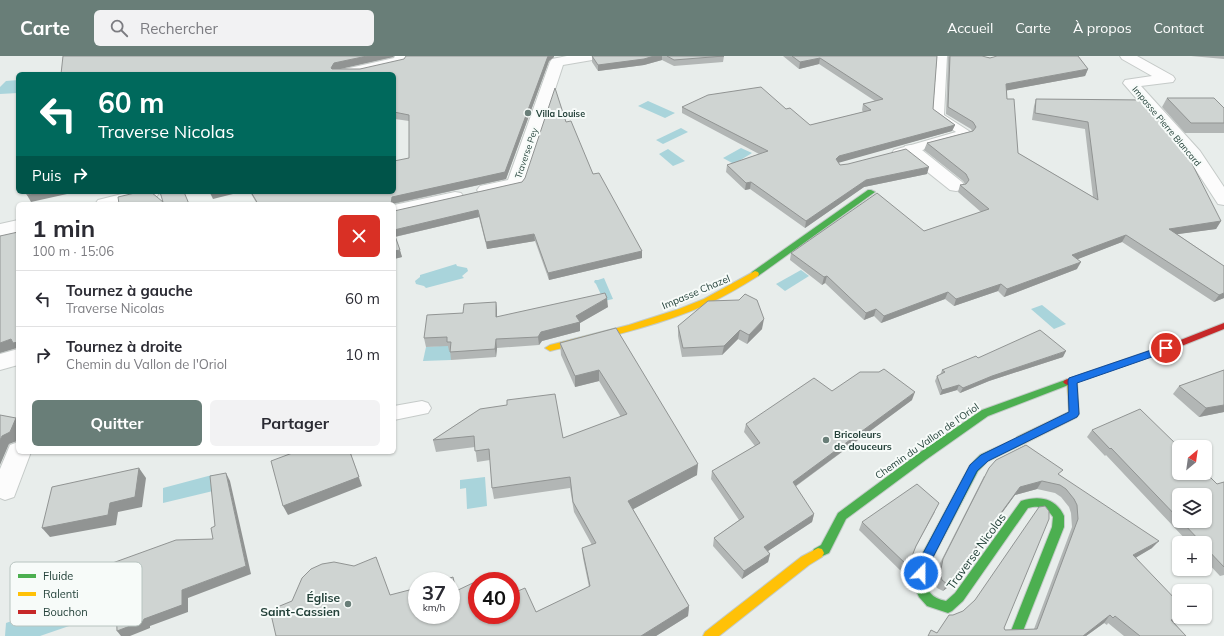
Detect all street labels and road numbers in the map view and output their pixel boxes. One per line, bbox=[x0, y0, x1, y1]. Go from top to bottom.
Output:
street label: Impasse Pierre Blancard bbox=[1130, 84, 1204, 168]
street label: Traverse Pey bbox=[512, 126, 541, 180]
street label: Impasse Chazel bbox=[660, 272, 732, 312]
street label: Chemin du Vallon de l'Oriol bbox=[872, 400, 982, 482]
street label: Traverse Nicolas bbox=[943, 510, 1009, 592]

